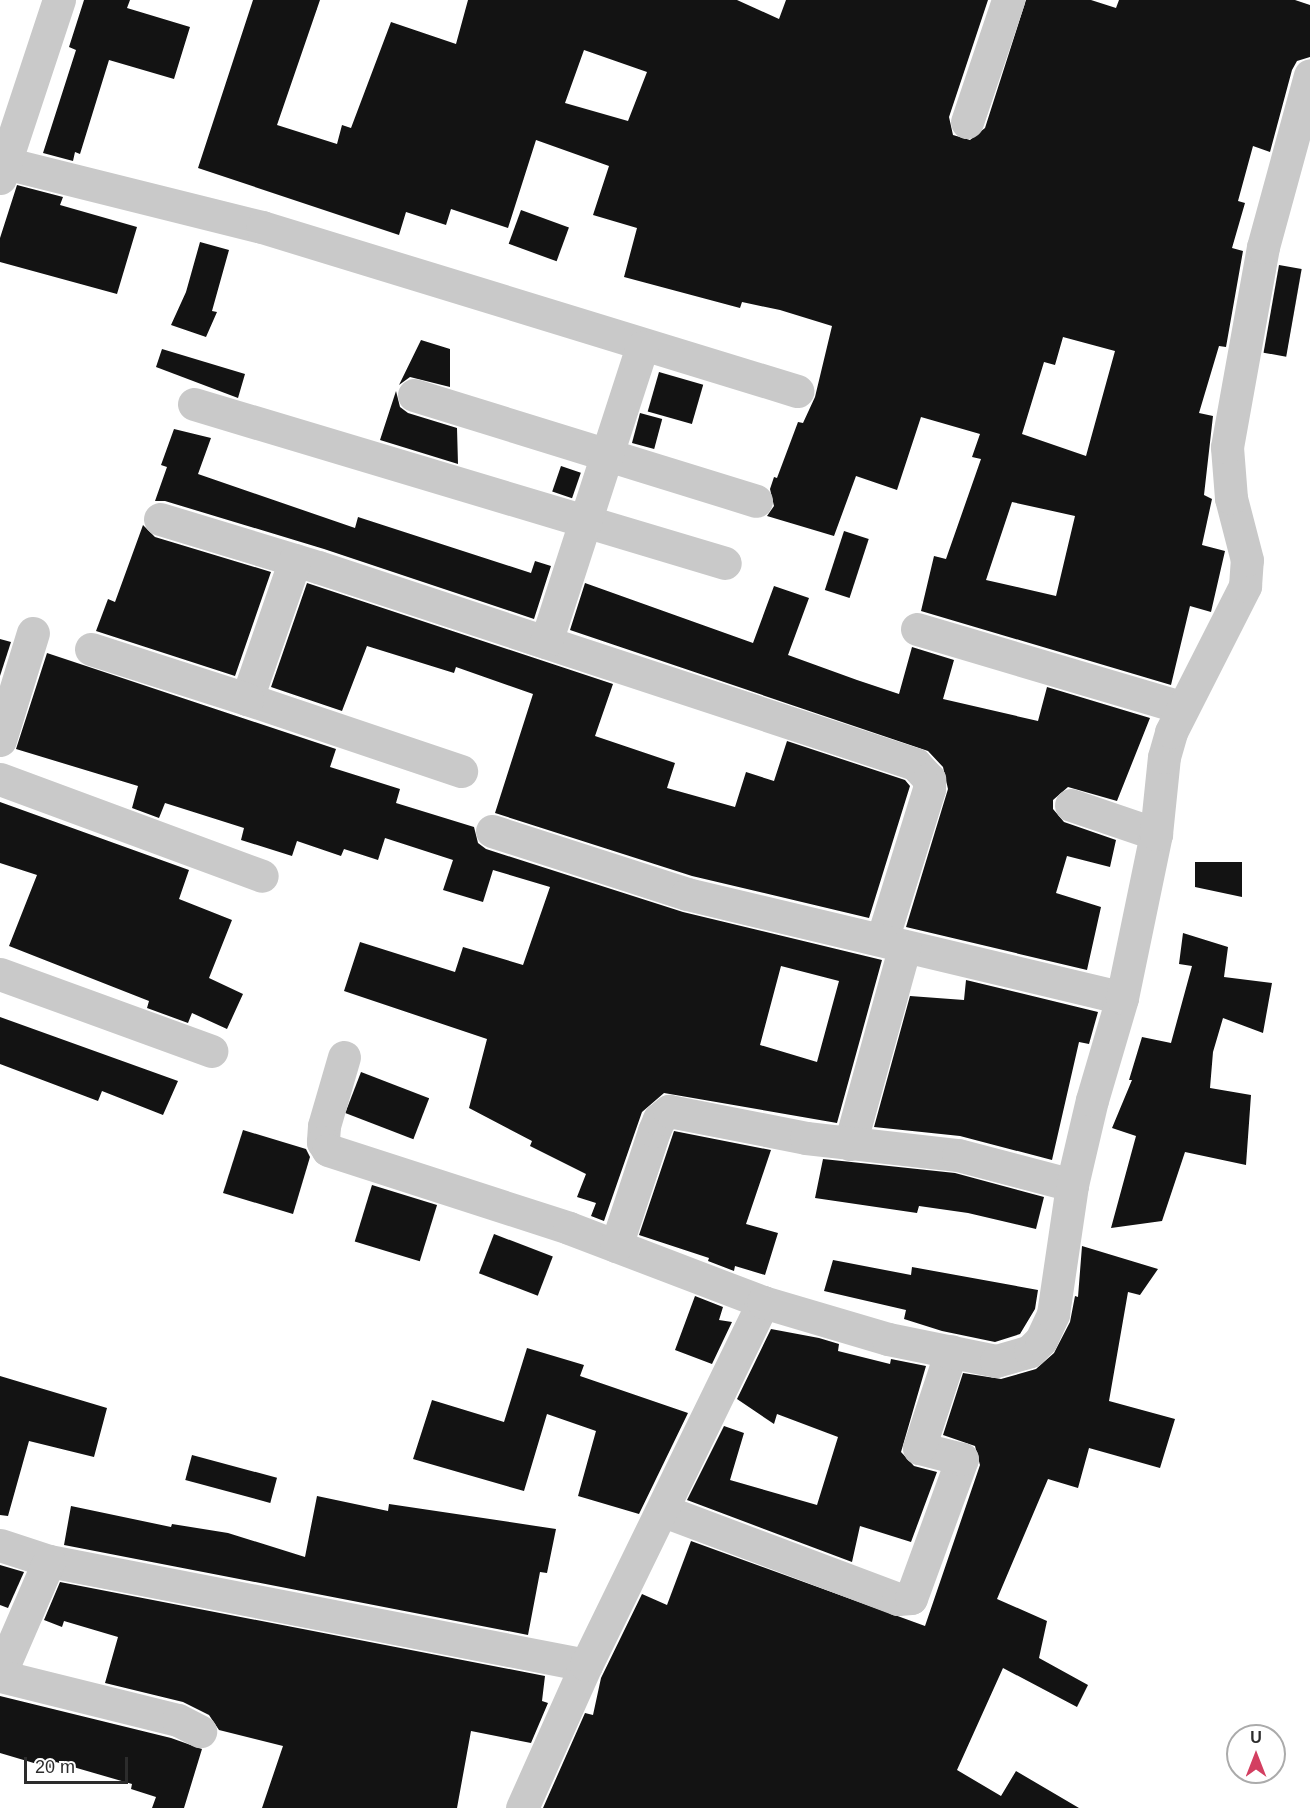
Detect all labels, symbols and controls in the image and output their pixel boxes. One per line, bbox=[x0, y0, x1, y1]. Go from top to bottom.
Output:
north arrow bbox=[1226, 1724, 1286, 1784]
text: U bbox=[1250, 1729, 1262, 1746]
scale bar bbox=[27, 1745, 130, 1783]
text: 20 m bbox=[35, 1757, 75, 1777]

